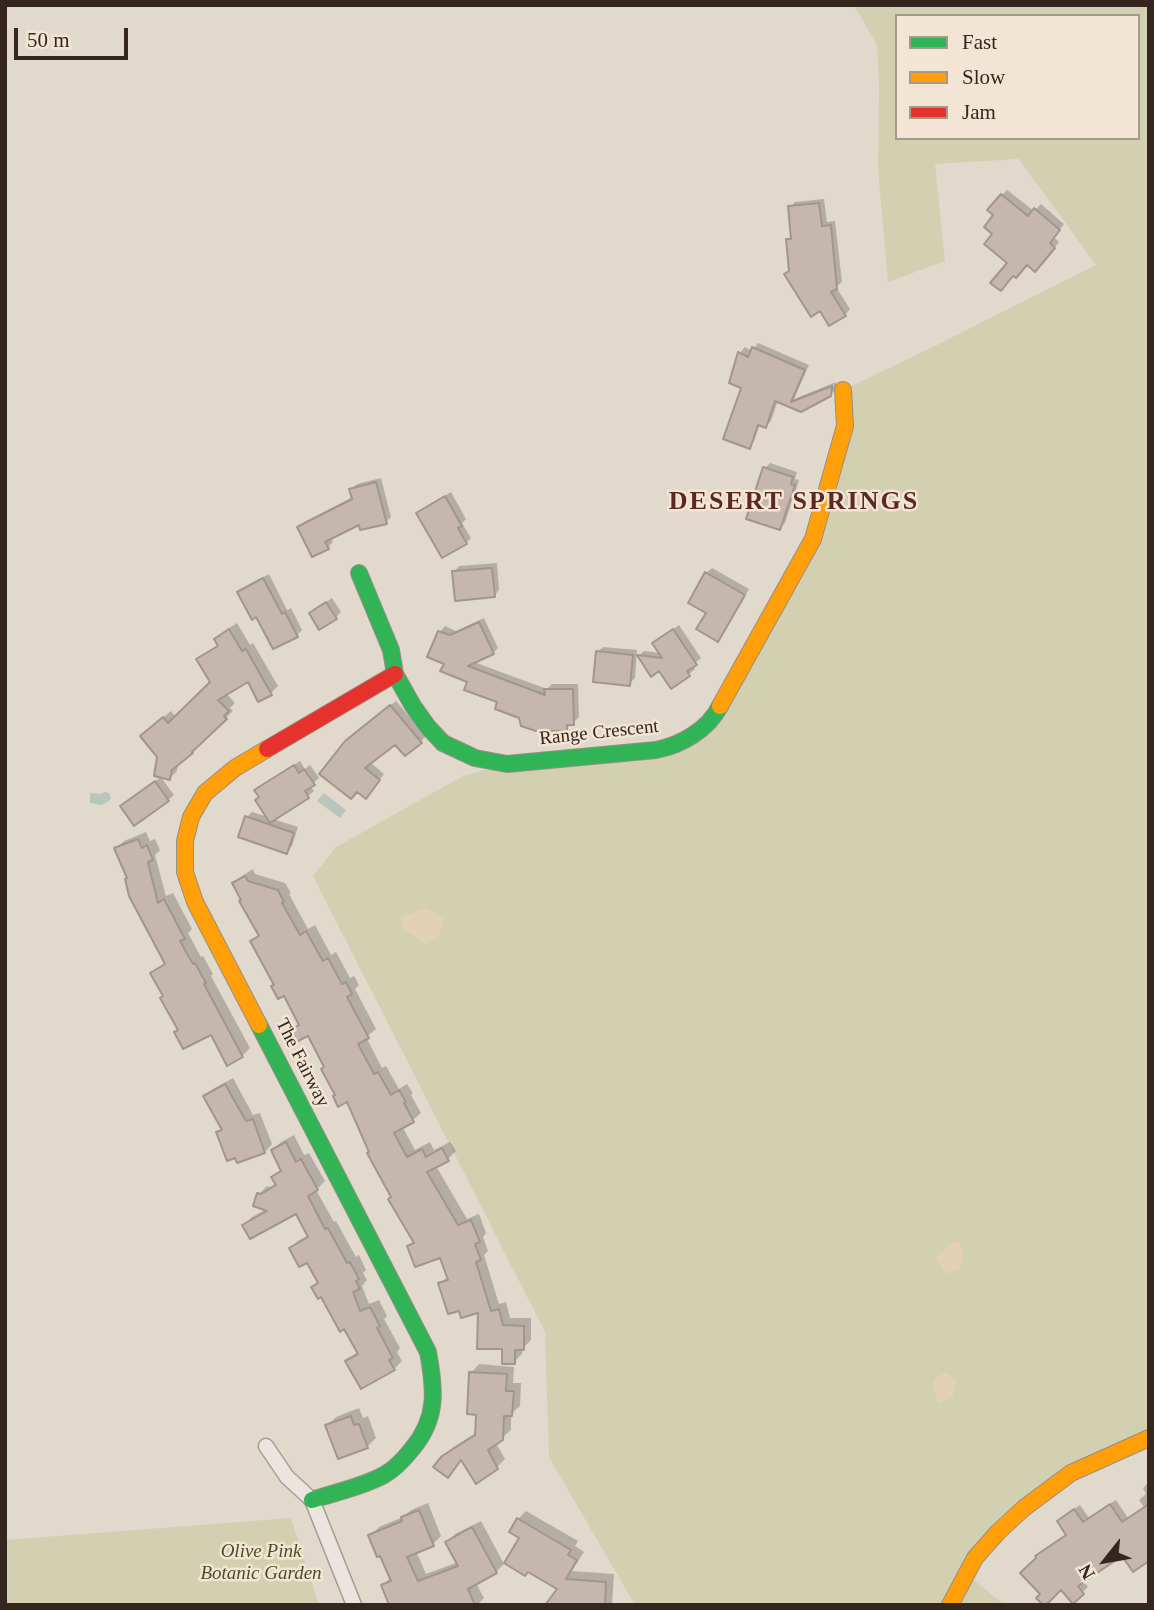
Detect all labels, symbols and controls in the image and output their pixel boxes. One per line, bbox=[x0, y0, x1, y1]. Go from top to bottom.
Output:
scale bar bbox=[18, 14, 131, 58]
legend bbox=[895, 14, 1140, 140]
text: 50 m bbox=[27, 28, 70, 52]
text: Fast bbox=[962, 30, 997, 54]
text: Slow bbox=[962, 65, 1005, 89]
text: Jam bbox=[962, 100, 996, 124]
district label: DESERT SPRINGS bbox=[671, 486, 917, 518]
street label: Range Crescent bbox=[538, 715, 660, 751]
street label: The Fairway bbox=[270, 1015, 334, 1111]
north arrow bbox=[1070, 1526, 1140, 1596]
park label: Olive Pink Botanic Garden bbox=[200, 1541, 322, 1585]
text: N bbox=[1074, 1561, 1099, 1583]

